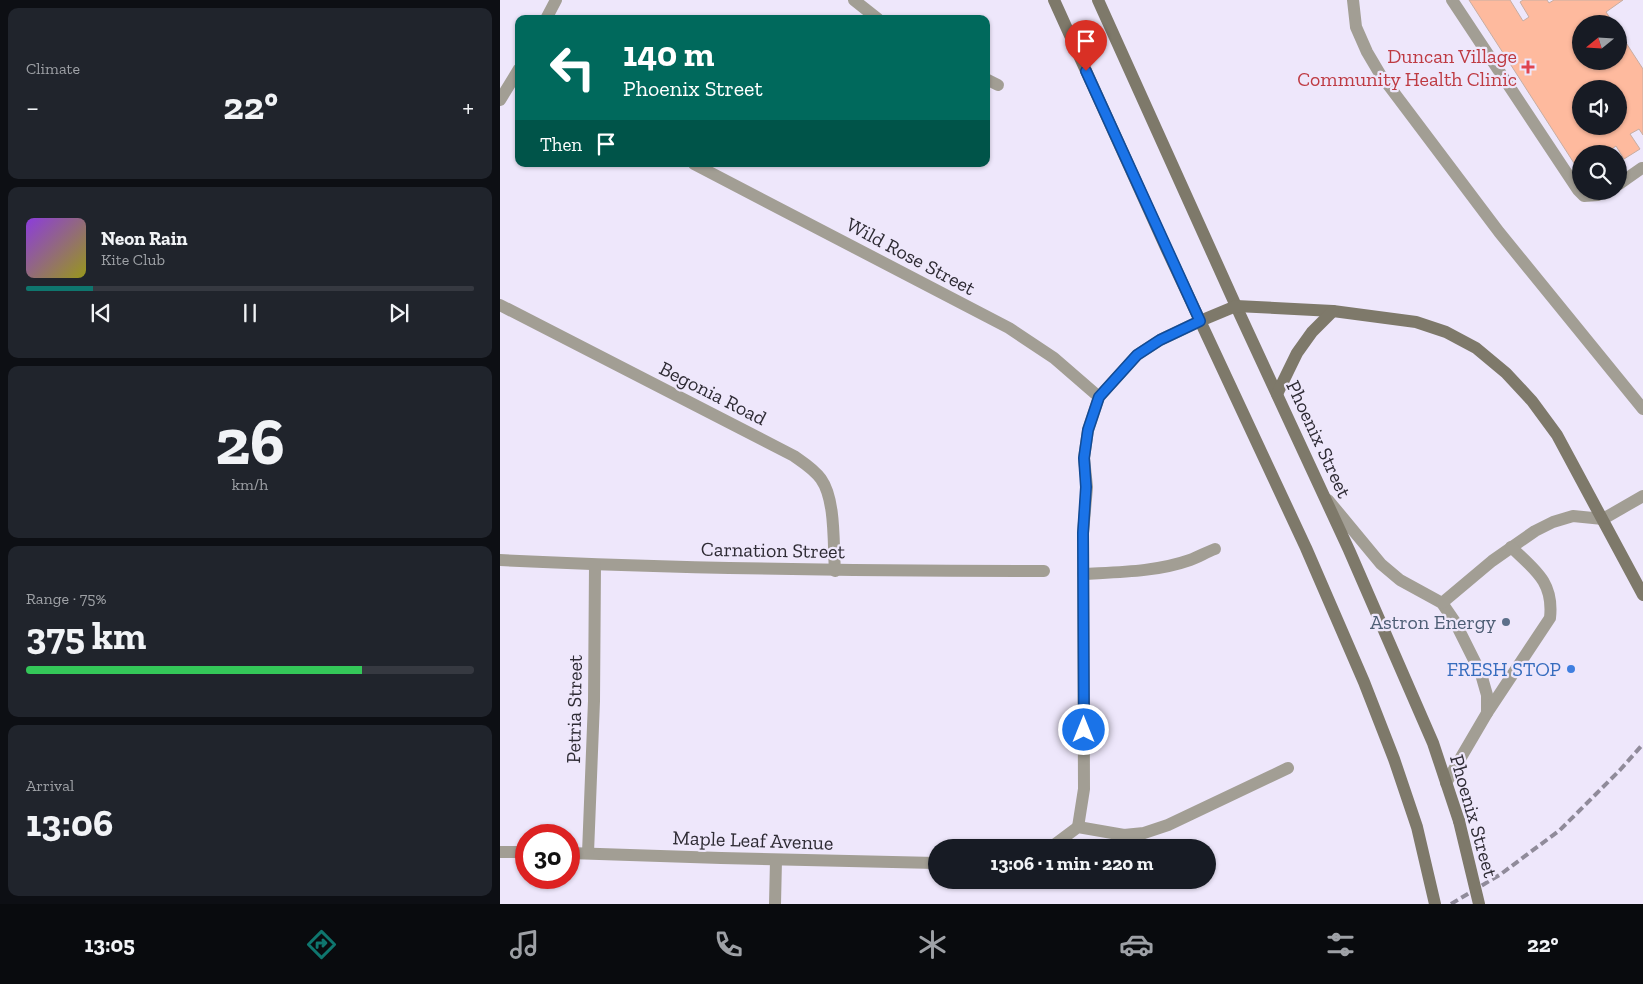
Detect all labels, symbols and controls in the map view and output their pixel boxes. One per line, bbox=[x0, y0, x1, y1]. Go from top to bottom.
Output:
north arrow bbox=[1572, 15, 1628, 70]
map controls bbox=[1572, 15, 1627, 200]
pin bbox=[1065, 20, 1107, 71]
icon: arrive bbox=[1072, 27, 1100, 55]
text: 140 m bbox=[623, 33, 714, 75]
icon: left bbox=[540, 35, 605, 100]
place label: Duncan Village Community Health Clinic bbox=[1297, 44, 1517, 91]
text: Climate bbox=[26, 59, 80, 78]
marker: Duncan Village Community Health Clinic bbox=[1521, 60, 1535, 74]
text: Phoenix Street bbox=[623, 75, 763, 102]
button: sound bbox=[1572, 80, 1627, 135]
text: 22° bbox=[223, 83, 278, 129]
text: − bbox=[26, 91, 39, 124]
text: + bbox=[462, 91, 474, 124]
icon: arrive bbox=[592, 130, 620, 158]
text: Then bbox=[540, 133, 582, 156]
button: search bbox=[1572, 145, 1627, 200]
street label: Wild Rose Street bbox=[842, 212, 980, 300]
text: Neon Rain bbox=[101, 227, 188, 250]
text: Kite Club bbox=[101, 250, 165, 269]
icon: previous bbox=[87, 299, 115, 327]
icon: pause bbox=[236, 299, 264, 327]
icon: next bbox=[385, 299, 413, 327]
street label: Begonia Road bbox=[655, 356, 771, 430]
street label: Phoenix Street bbox=[1281, 376, 1357, 502]
text: 26 bbox=[215, 403, 285, 481]
text: km/h bbox=[232, 475, 268, 494]
street label: Carnation Street bbox=[701, 537, 846, 563]
text: Range · 75% bbox=[26, 589, 107, 608]
place label: Astron Energy bbox=[1370, 610, 1497, 634]
text: 375 km bbox=[26, 613, 146, 659]
marker: Astron Energy bbox=[1500, 616, 1512, 628]
street label: Petria Street bbox=[561, 654, 587, 764]
place label: FRESH STOP bbox=[1447, 657, 1561, 681]
marker: FRESH STOP bbox=[1565, 663, 1577, 675]
position arrow bbox=[1057, 703, 1109, 755]
street label: Phoenix Street bbox=[1445, 752, 1503, 881]
text: Arrival bbox=[26, 776, 74, 795]
text: 13:06 bbox=[26, 800, 113, 846]
speed limit sign: 30 bbox=[515, 824, 580, 889]
street label: Maple Leaf Avenue bbox=[672, 825, 834, 855]
text: 13:06 · 1 min · 220 m bbox=[991, 852, 1153, 875]
icon: directions bbox=[304, 927, 339, 962]
icon: music bbox=[507, 927, 542, 962]
icon: phone bbox=[711, 927, 746, 962]
icon: climate bbox=[915, 927, 950, 962]
icon: car bbox=[1119, 927, 1154, 962]
icon: filters bbox=[1323, 927, 1358, 962]
text: 13:05 bbox=[84, 931, 135, 958]
text: 22° bbox=[1527, 931, 1559, 958]

